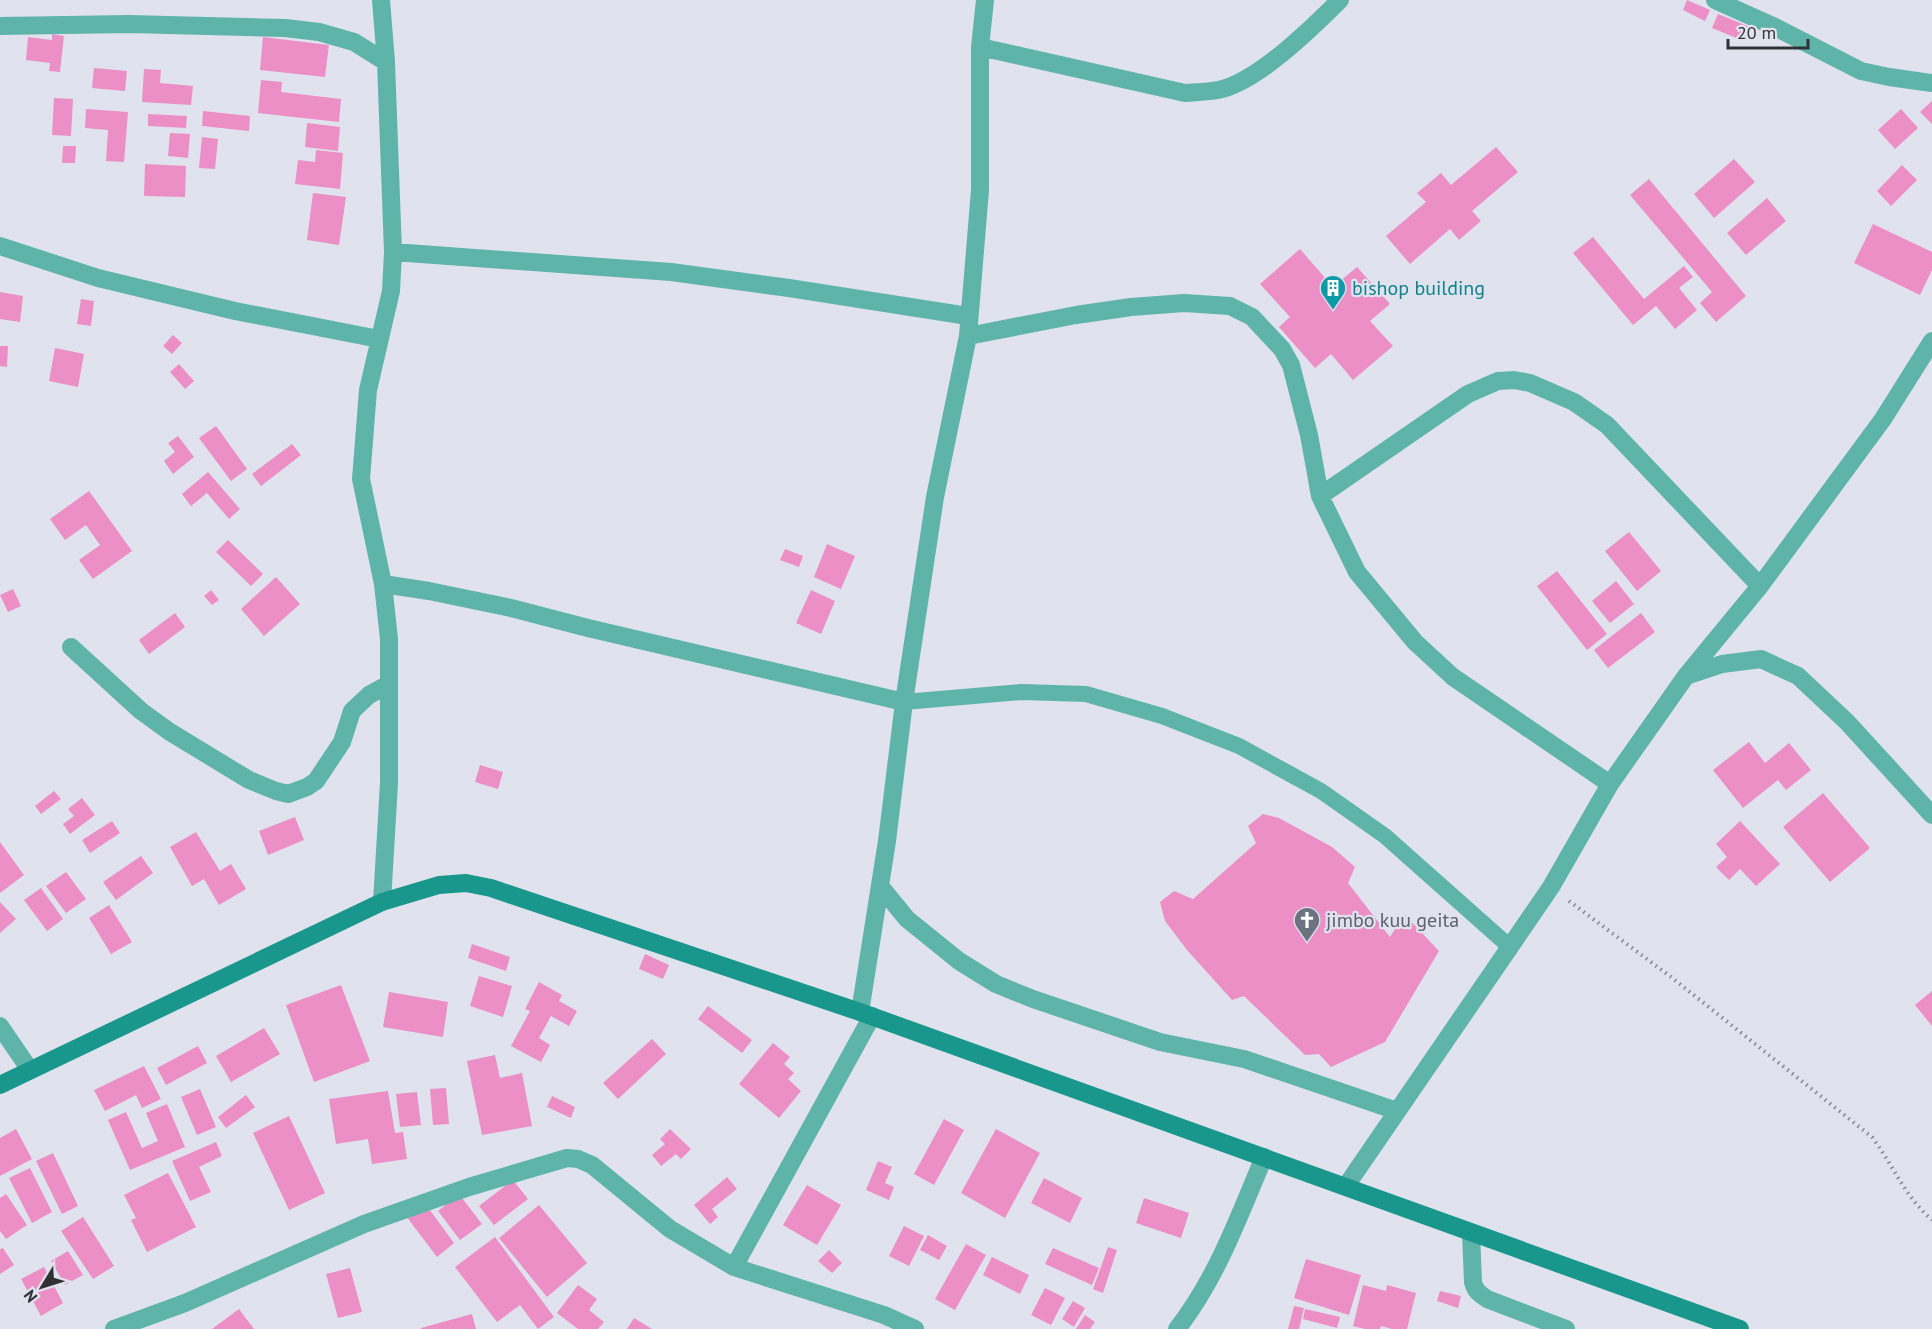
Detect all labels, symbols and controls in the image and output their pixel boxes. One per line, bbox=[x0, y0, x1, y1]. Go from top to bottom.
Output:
scale bar bbox=[1728, 12, 1808, 50]
text: 20 m bbox=[1737, 21, 1776, 44]
building icon: bishop building bbox=[1318, 273, 1348, 311]
place label: bishop building bbox=[1352, 275, 1485, 301]
church icon: jimbo kuu geita bbox=[1292, 905, 1322, 943]
place label: jimbo kuu geita bbox=[1326, 907, 1459, 933]
north arrow bbox=[12, 1257, 72, 1317]
text: N bbox=[19, 1286, 41, 1307]

